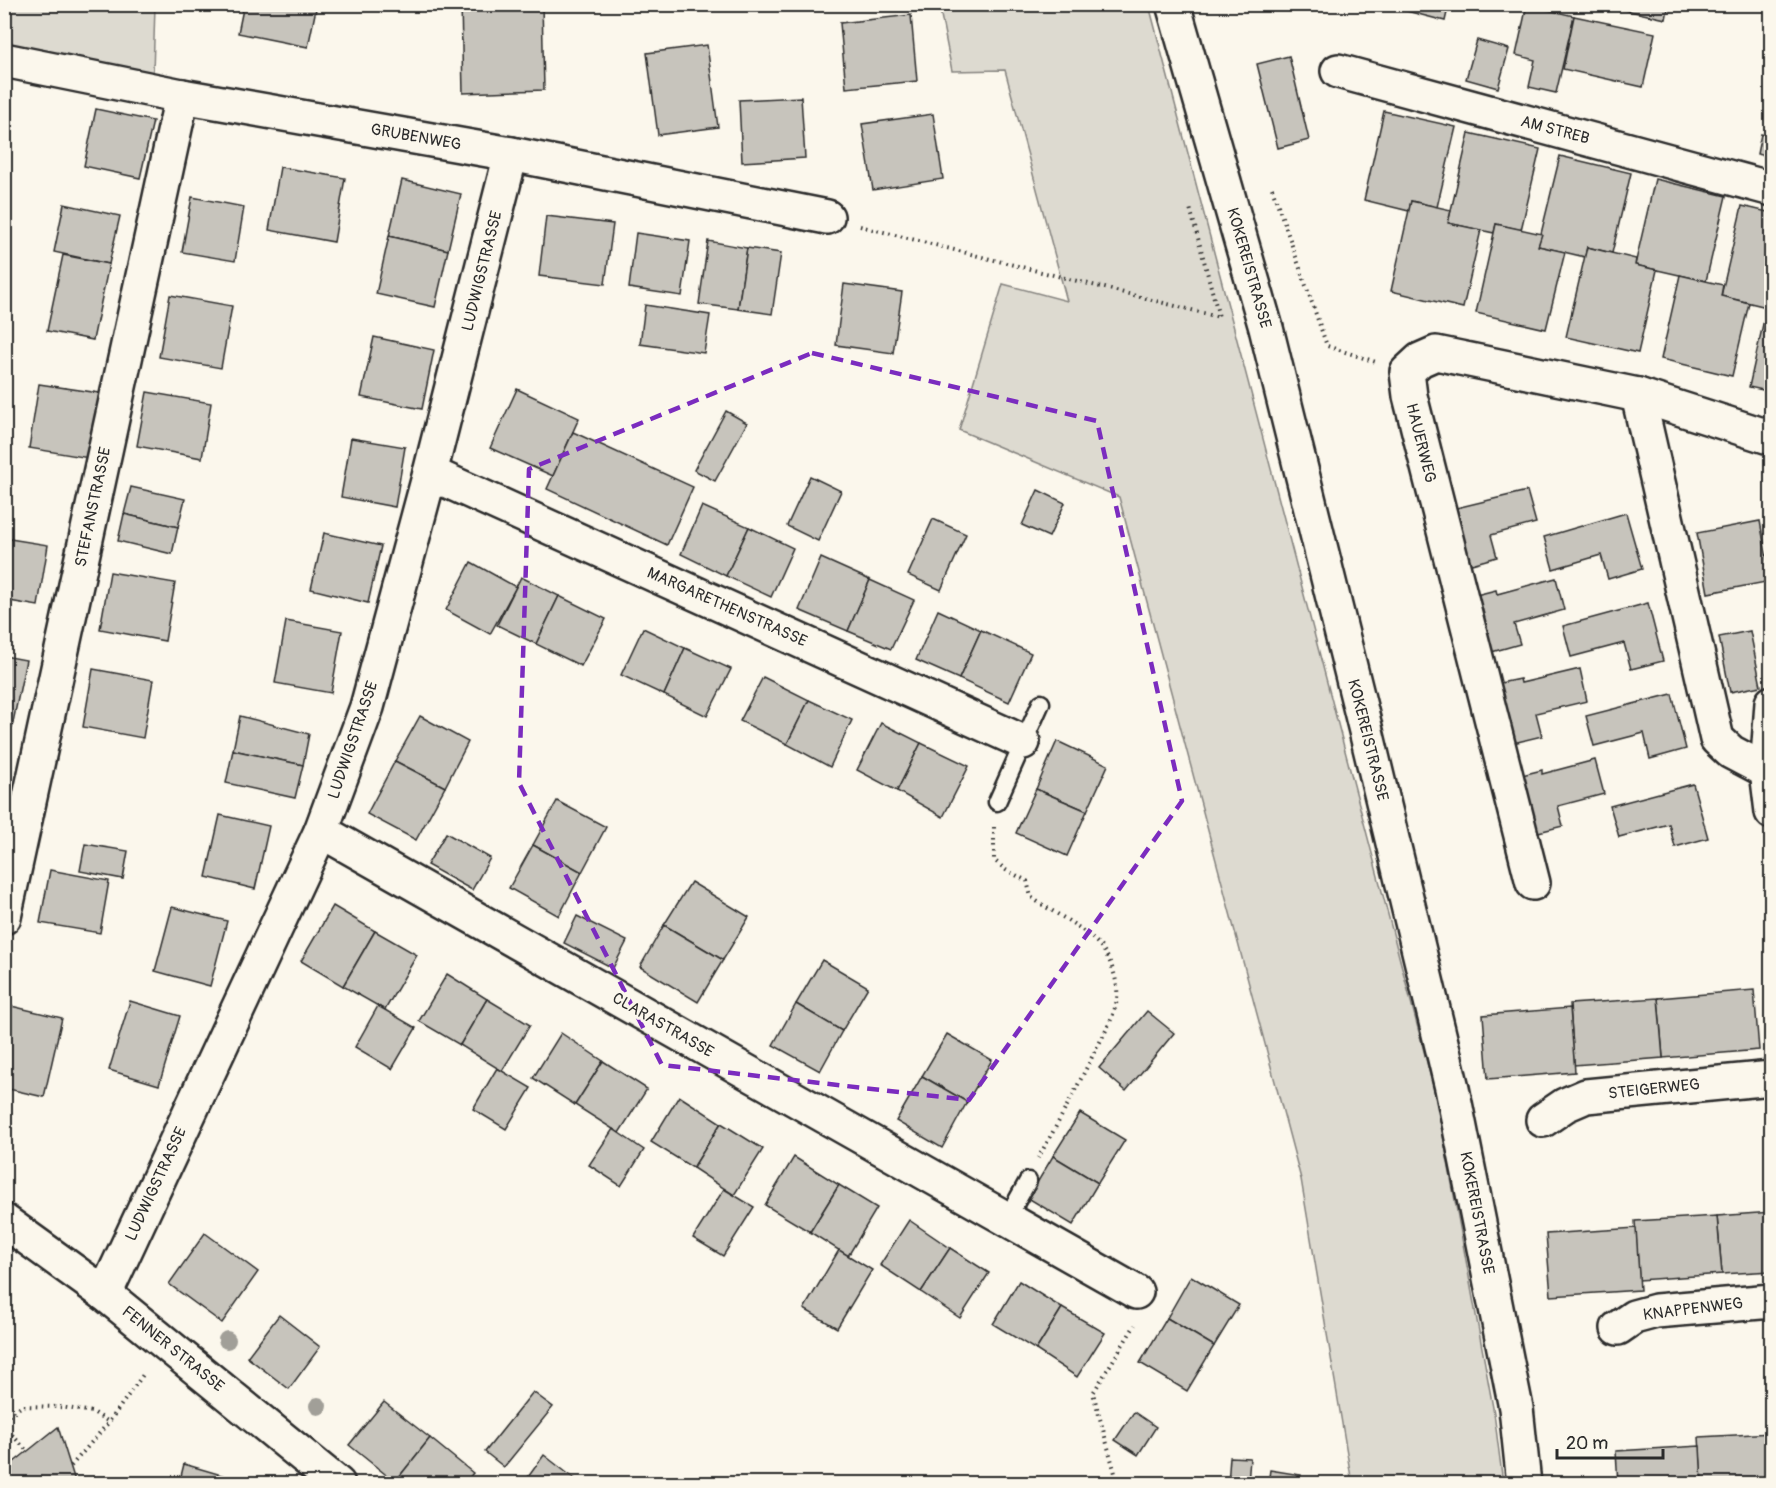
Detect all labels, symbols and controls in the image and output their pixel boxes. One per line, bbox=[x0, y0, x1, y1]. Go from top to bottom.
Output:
street label: AM STREB bbox=[1518, 111, 1592, 149]
street label: GRUBENWEG bbox=[369, 119, 463, 155]
street label: KOKEREISTRASSE bbox=[1222, 205, 1276, 331]
street label: LUDWIGSTRASSE bbox=[457, 209, 507, 333]
street label: HAUERWEG bbox=[1401, 401, 1441, 485]
street label: STEFANSTRASSE bbox=[71, 445, 115, 569]
street label: MARGARETHENSTRASSE bbox=[644, 563, 810, 651]
street label: KOKEREISTRASSE bbox=[1343, 677, 1393, 803]
street label: LUDWIGSTRASSE bbox=[323, 678, 383, 802]
street label: CLARASTRASSE bbox=[609, 988, 717, 1062]
street label: STEIGERWEG bbox=[1607, 1074, 1701, 1104]
street label: LUDWIGSTRASSE bbox=[121, 1124, 191, 1244]
street label: KOKEREISTRASSE bbox=[1455, 1150, 1499, 1276]
street label: KNAPPENWEG bbox=[1642, 1293, 1744, 1325]
street label: FENNER STRASSE bbox=[118, 1302, 228, 1396]
scale bar bbox=[1557, 1422, 1664, 1460]
text: 20 m bbox=[1566, 1432, 1608, 1455]

